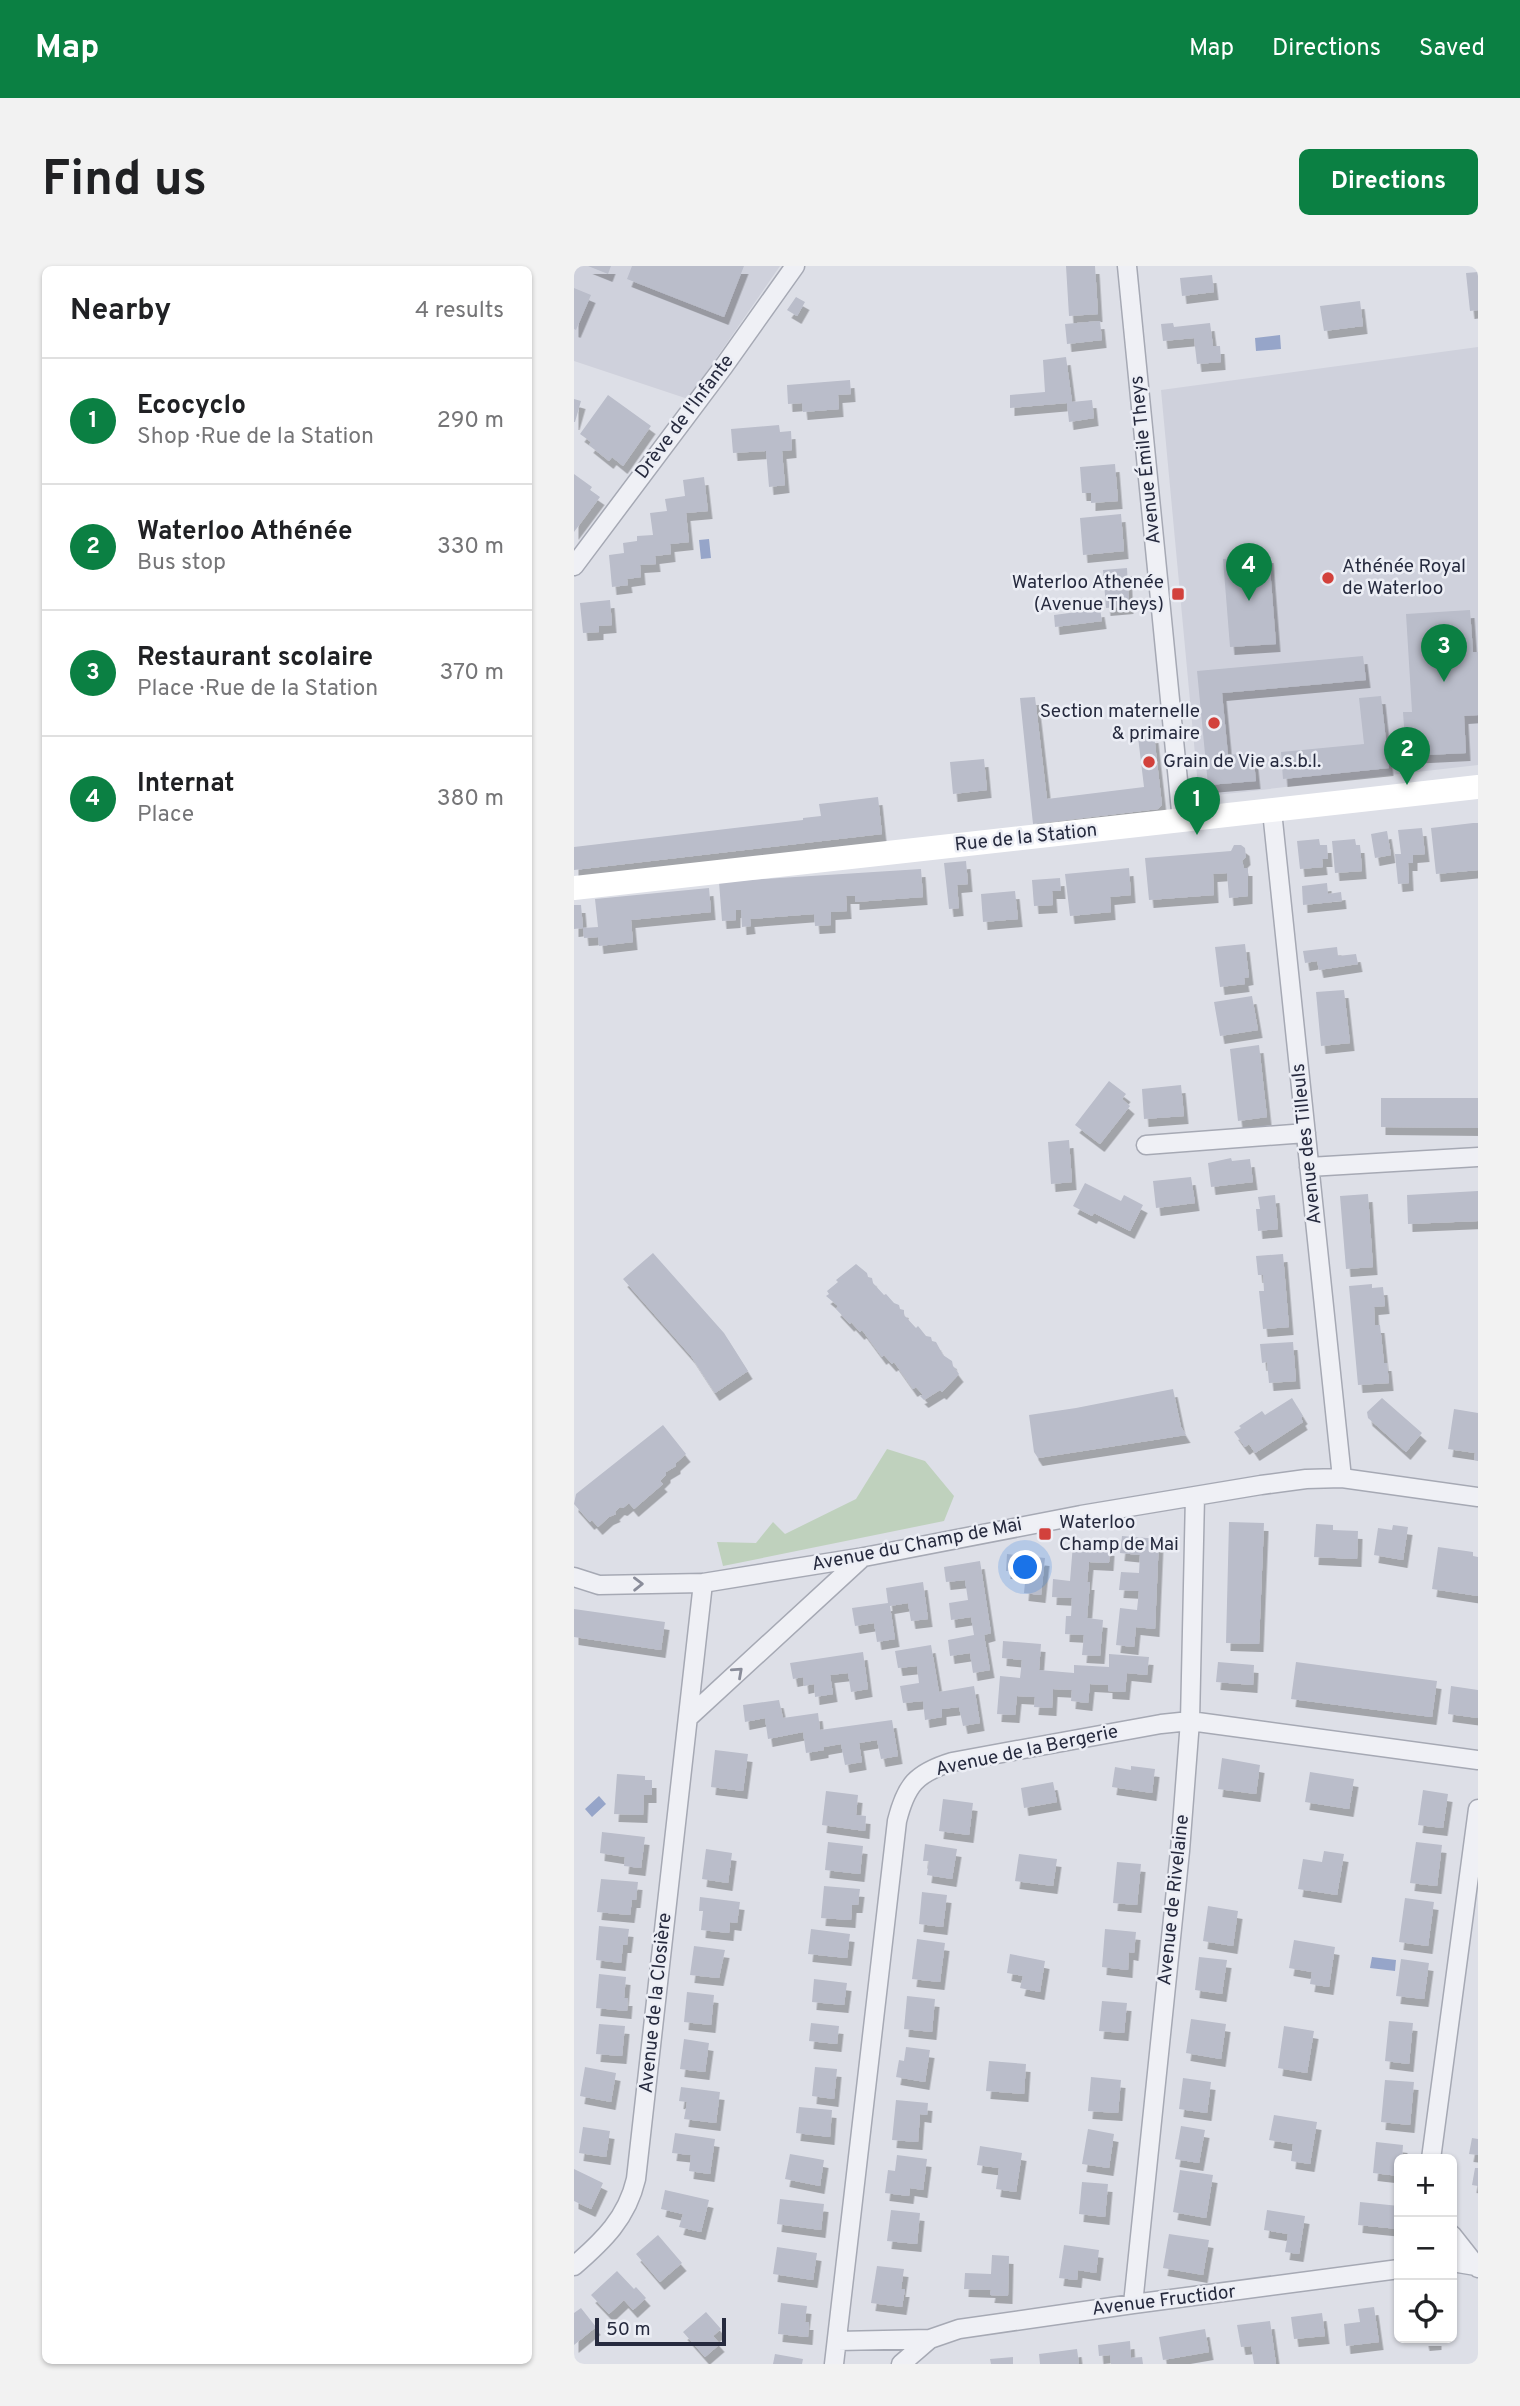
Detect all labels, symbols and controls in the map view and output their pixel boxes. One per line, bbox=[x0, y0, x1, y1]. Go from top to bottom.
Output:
text: Map bbox=[35, 28, 99, 70]
text: Map bbox=[1189, 34, 1234, 64]
text: Directions bbox=[1272, 34, 1381, 64]
text: Saved bbox=[1419, 34, 1485, 64]
button: Directions bbox=[1299, 149, 1478, 215]
text: Find us bbox=[42, 151, 207, 213]
text: Nearby bbox=[70, 293, 171, 330]
text: 4 results bbox=[415, 297, 504, 326]
street label: Drève de l'Infante bbox=[630, 350, 740, 484]
street label: Avenue Émile Theys bbox=[1124, 374, 1167, 546]
text: Ecocyclo bbox=[137, 390, 246, 423]
text: 1 bbox=[88, 407, 98, 436]
text: 290 m bbox=[437, 407, 504, 436]
text: Shop · Rue de la Station bbox=[137, 423, 374, 452]
text: Waterloo Athénée bbox=[137, 516, 352, 549]
text: 2 bbox=[86, 533, 100, 562]
text: 330 m bbox=[437, 533, 504, 562]
pin: 4 bbox=[1226, 543, 1272, 601]
text: Bus stop bbox=[137, 549, 226, 578]
place label: Athénée Royal de Waterloo bbox=[1342, 555, 1466, 601]
marker: Athénée Royal de Waterloo bbox=[1320, 570, 1336, 586]
place label: Waterloo Athenée (Avenue Theys) bbox=[1012, 571, 1164, 617]
marker: Waterloo Athenée (Avenue Theys) bbox=[1170, 586, 1186, 602]
pin: 3 bbox=[1421, 624, 1467, 682]
text: Restaurant scolaire bbox=[137, 642, 373, 675]
text: 3 bbox=[86, 659, 100, 688]
text: 370 m bbox=[439, 659, 504, 688]
text: Place · Rue de la Station bbox=[137, 675, 378, 704]
place label: Section maternelle & primaire bbox=[1040, 700, 1200, 746]
marker: Section maternelle & primaire bbox=[1206, 715, 1222, 731]
pin: 2 bbox=[1384, 727, 1430, 785]
place label: Grain de Vie a.s.b.l. bbox=[1163, 750, 1321, 774]
marker: Grain de Vie a.s.b.l. bbox=[1141, 754, 1157, 770]
text: Internat bbox=[137, 768, 235, 801]
pin: 1 bbox=[1174, 777, 1220, 835]
text: 4 bbox=[86, 785, 100, 814]
text: 380 m bbox=[437, 785, 504, 814]
text: Place bbox=[137, 801, 194, 830]
street label: Rue de la Station bbox=[954, 819, 1098, 857]
street label: Avenue des Tilleuls bbox=[1287, 1062, 1327, 1226]
place label: Waterloo Champ de Mai bbox=[1059, 1511, 1179, 1557]
street label: Avenue du Champ de Mai bbox=[810, 1513, 1024, 1577]
marker: Waterloo Champ de Mai bbox=[1037, 1526, 1053, 1542]
your location bbox=[1008, 1550, 1042, 1584]
one-way arrow bbox=[633, 1577, 644, 1592]
one-way arrow bbox=[730, 1668, 743, 1680]
street label: Avenue de la Bergerie bbox=[933, 1720, 1121, 1782]
street label: Avenue de Rivelaine bbox=[1153, 1813, 1195, 1987]
street label: Avenue de la Closière bbox=[635, 1911, 677, 2095]
map controls bbox=[1394, 2154, 1457, 2343]
button: + bbox=[1394, 2154, 1457, 2217]
button: − bbox=[1394, 2217, 1457, 2280]
street label: Avenue Fructidor bbox=[1091, 2280, 1238, 2322]
button: locate bbox=[1394, 2280, 1457, 2343]
scale bar bbox=[595, 2315, 726, 2347]
text: 50 m bbox=[606, 2318, 651, 2342]

